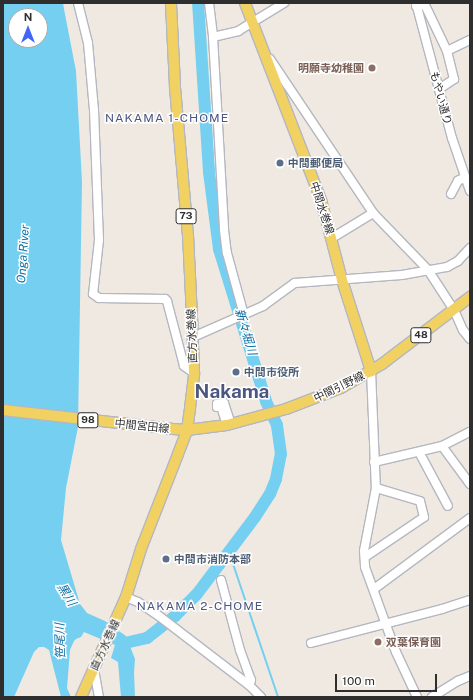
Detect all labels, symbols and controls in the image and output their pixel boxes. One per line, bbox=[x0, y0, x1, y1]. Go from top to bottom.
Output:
north arrow bbox=[8, 8, 48, 48]
text: N bbox=[24, 11, 32, 23]
place label: 明願寺幼稚園 bbox=[298, 61, 364, 75]
marker: 明願寺幼稚園 bbox=[367, 63, 377, 73]
street label: もやい通り bbox=[428, 70, 454, 126]
district label: NAKAMA 1-CHOME bbox=[105, 112, 229, 126]
place label: 中間郵便局 bbox=[288, 156, 343, 170]
marker: 中間郵便局 bbox=[275, 158, 285, 168]
street label: 中間水巻線 bbox=[307, 180, 337, 236]
road number: 73 bbox=[175, 208, 197, 224]
water label: Onga River bbox=[15, 224, 33, 284]
water label: 新々堀川 bbox=[231, 307, 259, 357]
street label: 直方水巻線 bbox=[184, 308, 200, 364]
road number: 48 bbox=[410, 327, 432, 343]
place label: 中間市役所 bbox=[244, 365, 299, 379]
marker: 中間市役所 bbox=[231, 367, 241, 377]
street label: 中間引野線 bbox=[311, 369, 367, 405]
district label: Nakama bbox=[195, 381, 269, 403]
road number: 98 bbox=[77, 412, 99, 428]
street label: 中間宮田線 bbox=[114, 417, 170, 435]
place label: 中間市消防本部 bbox=[174, 552, 251, 566]
marker: 中間市消防本部 bbox=[161, 554, 171, 564]
water label: 黒川 bbox=[54, 581, 78, 609]
district label: NAKAMA 2-CHOME bbox=[137, 600, 263, 614]
street label: 直方水巻線 bbox=[87, 617, 123, 673]
water label: 笹尾川 bbox=[53, 623, 69, 659]
place label: 双葉保育園 bbox=[386, 635, 441, 649]
marker: 双葉保育園 bbox=[373, 637, 383, 647]
scale bar bbox=[337, 666, 439, 692]
text: 100 m bbox=[342, 674, 375, 688]

